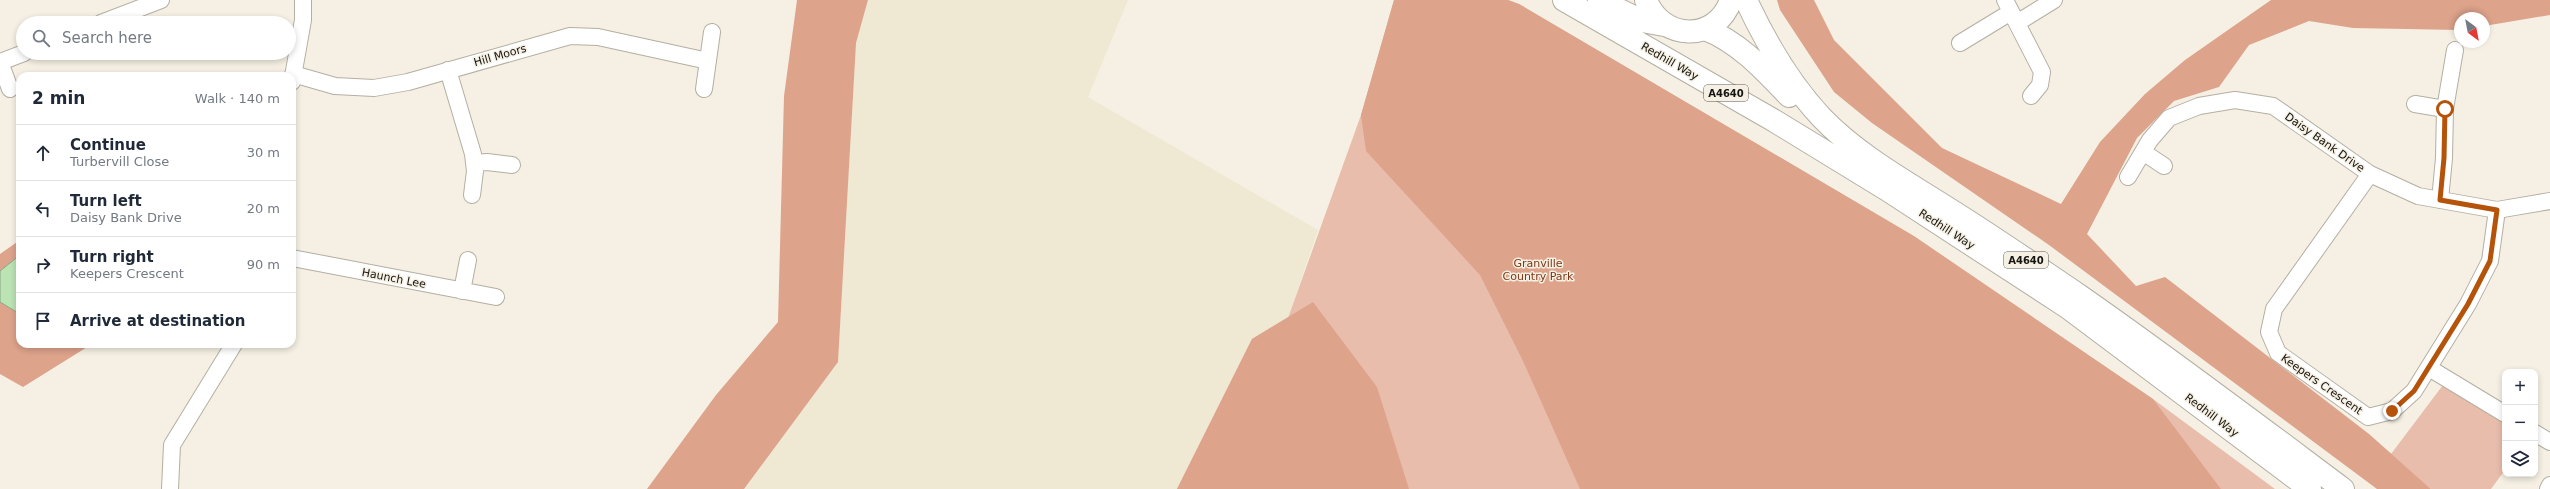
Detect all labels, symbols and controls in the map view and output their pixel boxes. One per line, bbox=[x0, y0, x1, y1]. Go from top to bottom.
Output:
north arrow bbox=[2454, 12, 2490, 48]
search box bbox=[16, 16, 296, 60]
icon: search bbox=[30, 27, 52, 49]
text: Search here bbox=[62, 29, 152, 47]
street label: Redhill Way bbox=[1639, 40, 1701, 83]
street label: Hill Moors bbox=[472, 42, 528, 69]
road number: A4640 bbox=[1704, 85, 1748, 101]
text: 2 min bbox=[32, 88, 85, 108]
text: Walk · 140 m bbox=[195, 91, 280, 106]
route start bbox=[2436, 100, 2454, 118]
street label: Daisy Bank Drive bbox=[2282, 110, 2367, 175]
text: Continue bbox=[70, 136, 146, 154]
icon: ahead bbox=[32, 142, 54, 164]
text: 30 m bbox=[247, 145, 280, 160]
text: Turbervill Close bbox=[70, 154, 169, 169]
text: Turn left bbox=[70, 192, 142, 210]
icon: left bbox=[32, 198, 54, 220]
text: 20 m bbox=[247, 201, 280, 216]
street label: Redhill Way bbox=[1916, 207, 1977, 253]
text: Daisy Bank Drive bbox=[70, 210, 182, 225]
text: Turn right bbox=[70, 248, 154, 266]
road number: A4640 bbox=[2004, 252, 2048, 268]
icon: right bbox=[32, 254, 54, 276]
text: 90 m bbox=[247, 257, 280, 272]
park label: Granville Country Park bbox=[1503, 257, 1574, 283]
text: Keepers Crescent bbox=[70, 266, 184, 281]
street label: Haunch Lee bbox=[361, 266, 427, 291]
icon: arrive bbox=[32, 310, 54, 332]
text: Arrive at destination bbox=[70, 312, 245, 330]
street label: Keepers Crescent bbox=[2279, 351, 2365, 418]
map controls bbox=[2502, 369, 2538, 477]
button: + bbox=[2502, 369, 2538, 405]
street label: Redhill Way bbox=[2182, 391, 2242, 440]
route end bbox=[2383, 402, 2401, 420]
button: − bbox=[2502, 405, 2538, 441]
button: layers bbox=[2502, 441, 2538, 477]

